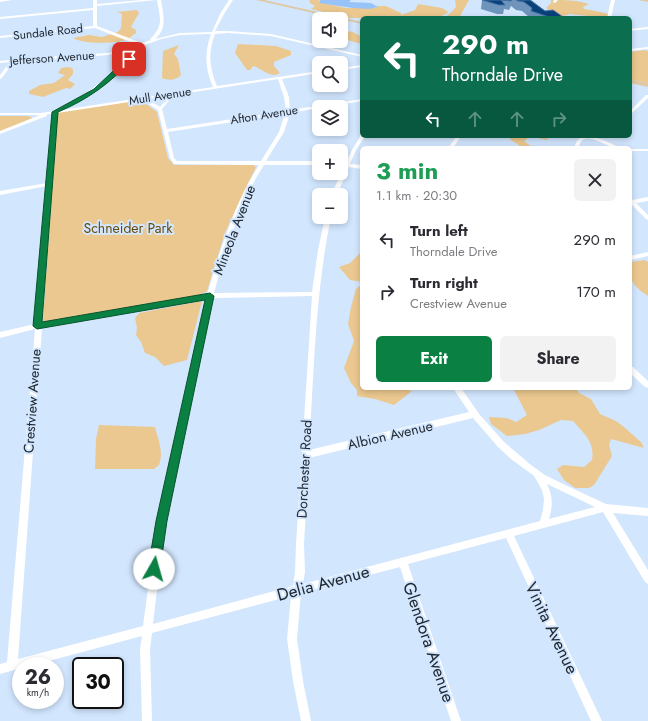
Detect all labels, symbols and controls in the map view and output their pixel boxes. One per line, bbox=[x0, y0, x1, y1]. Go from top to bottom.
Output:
map controls bbox=[312, 12, 348, 224]
button: sound bbox=[312, 12, 348, 48]
street label: Sundale Road bbox=[12, 19, 84, 45]
text: 290 m bbox=[442, 24, 529, 65]
icon: left bbox=[376, 32, 428, 84]
pin bbox=[112, 42, 146, 76]
street label: Jefferson Avenue bbox=[7, 46, 95, 70]
icon: arrive bbox=[118, 48, 140, 70]
button: search bbox=[312, 56, 348, 92]
text: Thorndale Drive bbox=[442, 62, 563, 88]
street label: Mull Avenue bbox=[128, 82, 192, 110]
button: layers bbox=[312, 100, 348, 136]
street label: Afton Avenue bbox=[229, 101, 299, 129]
icon: left bbox=[422, 108, 444, 130]
icon: ahead bbox=[464, 108, 486, 130]
icon: ahead bbox=[506, 108, 528, 130]
icon: right bbox=[548, 108, 570, 130]
button: + bbox=[312, 144, 348, 180]
text: 3 min bbox=[376, 153, 438, 188]
button: close bbox=[574, 159, 616, 201]
street label: Mineola Avenue bbox=[208, 182, 260, 278]
text: 1.1 km · 20:30 bbox=[376, 186, 457, 205]
button: − bbox=[312, 188, 348, 224]
park label: Schneider Park bbox=[83, 218, 173, 238]
text: Turn left bbox=[410, 220, 468, 242]
icon: left bbox=[376, 229, 398, 251]
text: 290 m bbox=[574, 229, 616, 251]
text: Thorndale Drive bbox=[410, 242, 497, 261]
text: Turn right bbox=[410, 272, 478, 294]
icon: right bbox=[376, 281, 398, 303]
text: 170 m bbox=[576, 281, 616, 303]
text: Crestview Avenue bbox=[410, 294, 507, 313]
button: Exit bbox=[376, 336, 492, 382]
button: Share bbox=[500, 336, 616, 382]
street label: Crestview Avenue bbox=[18, 348, 46, 454]
street label: Albion Avenue bbox=[345, 415, 435, 455]
street label: Dorchester Road bbox=[291, 419, 317, 519]
position arrow bbox=[133, 548, 175, 590]
street label: Delia Avenue bbox=[274, 559, 372, 607]
street label: Vinita Avenue bbox=[519, 578, 585, 678]
street label: Glendora Avenue bbox=[397, 579, 461, 706]
speed limit sign: 30 bbox=[72, 657, 124, 709]
text: 26 bbox=[25, 663, 51, 692]
text: km/h bbox=[27, 685, 49, 700]

